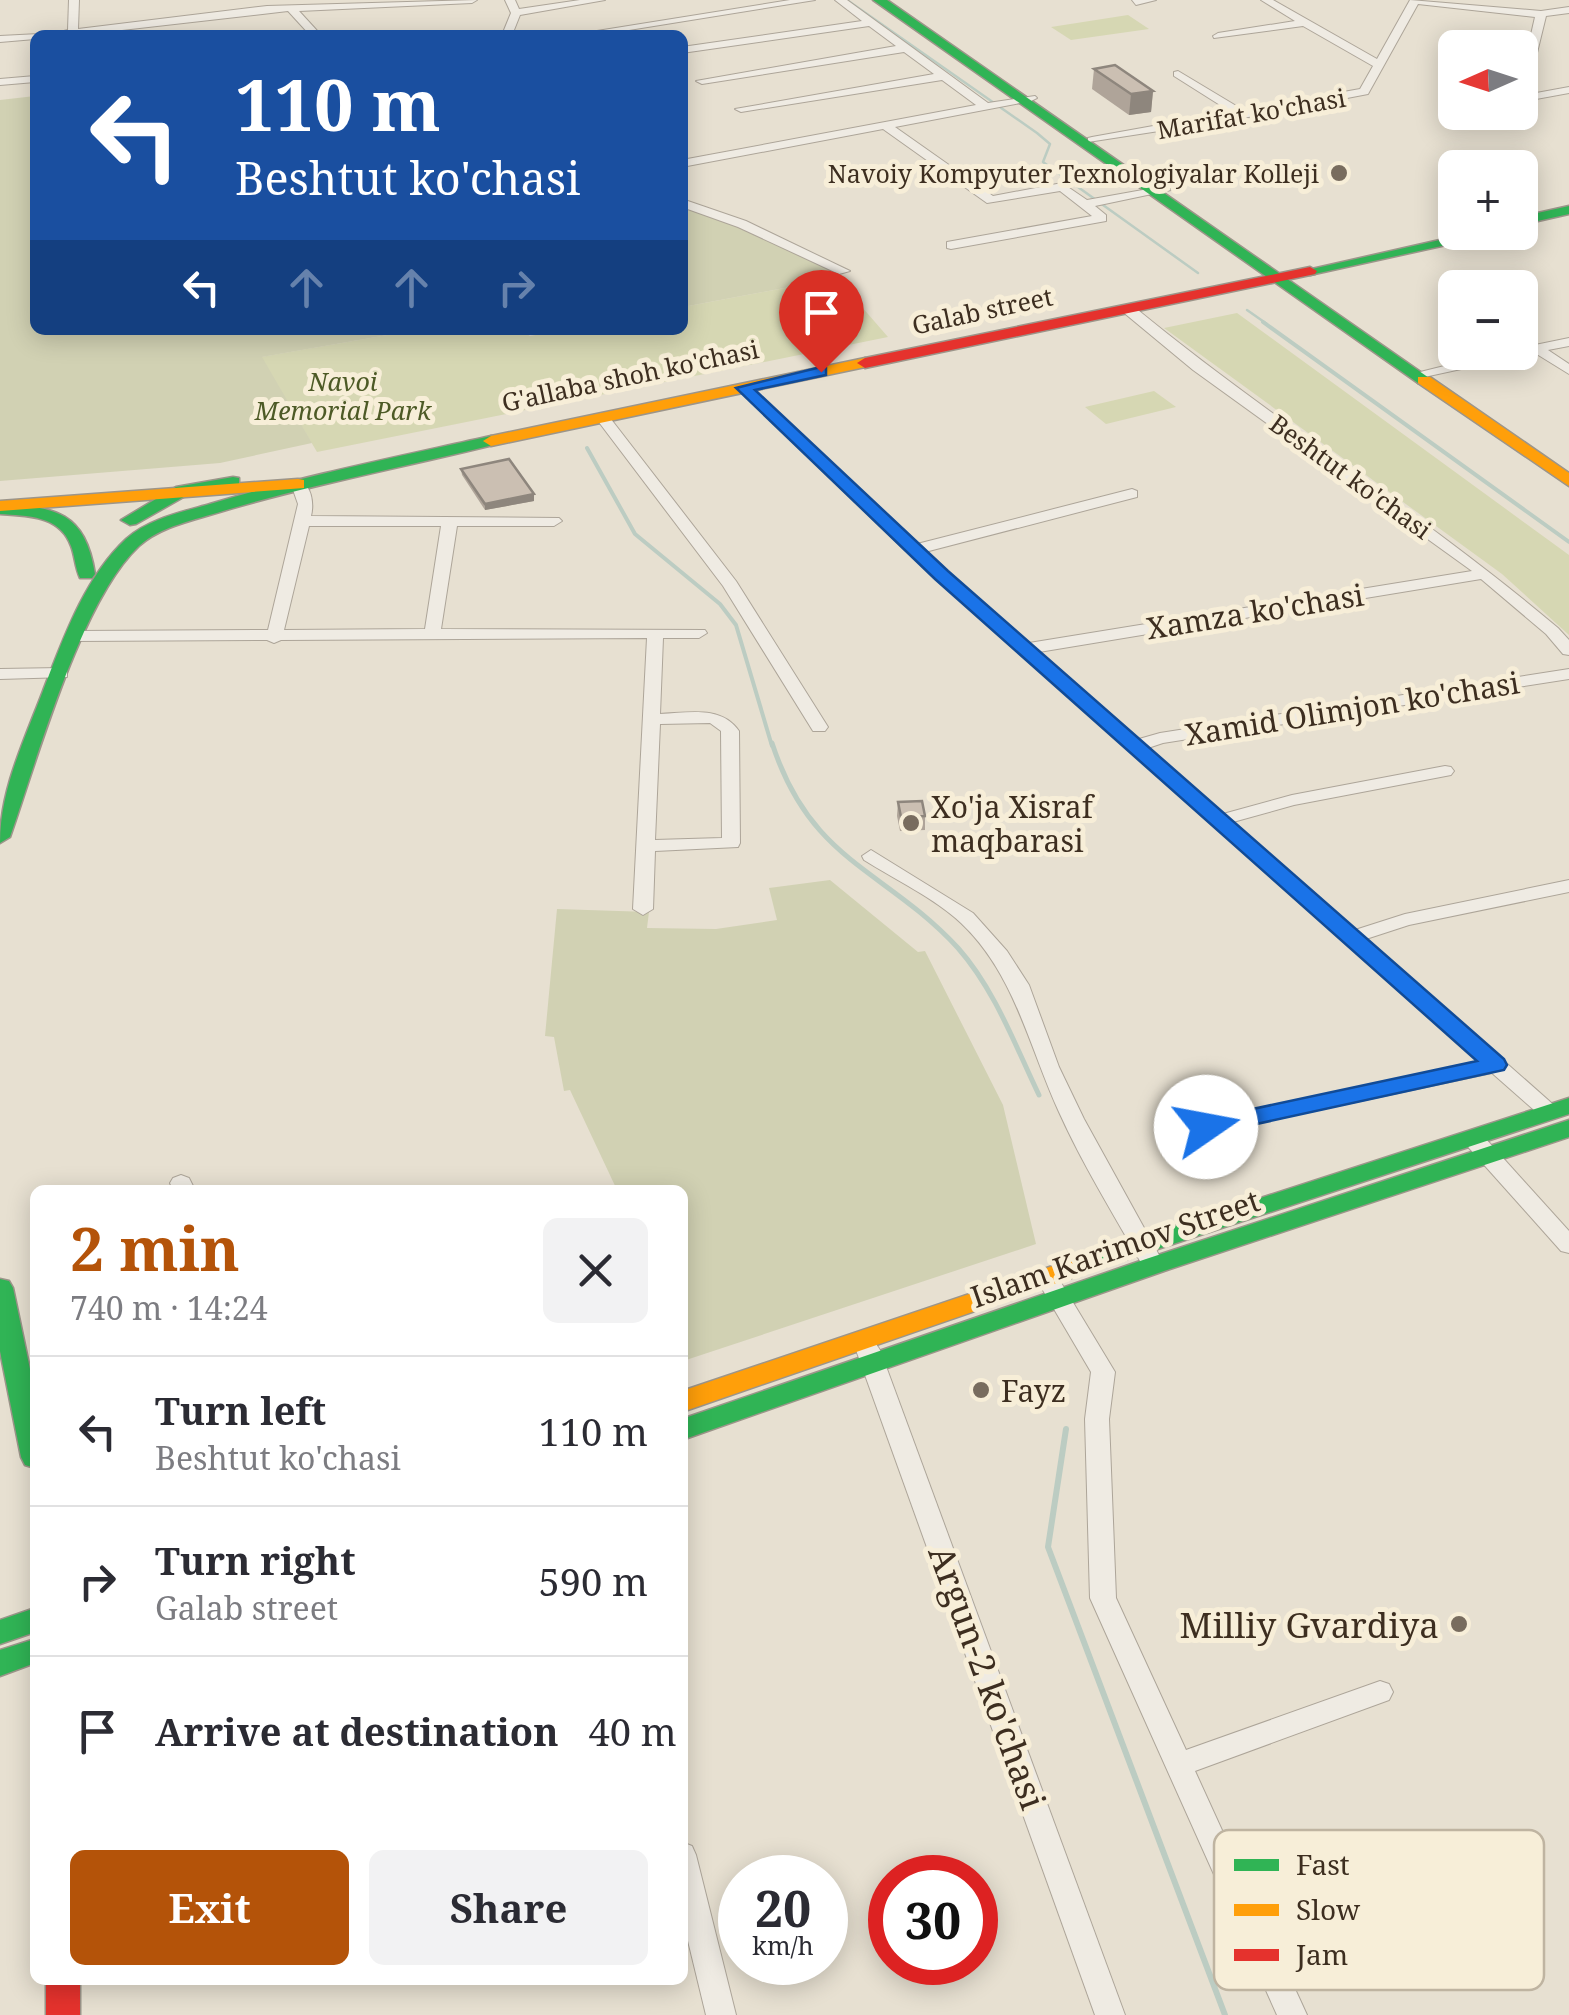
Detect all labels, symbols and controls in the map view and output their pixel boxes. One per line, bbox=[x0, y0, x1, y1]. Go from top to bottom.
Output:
north arrow bbox=[1438, 30, 1538, 130]
map controls bbox=[1438, 30, 1538, 370]
text: 110 m bbox=[235, 56, 441, 152]
icon: left bbox=[70, 70, 200, 200]
street label: Marifat ko'chasi bbox=[1154, 80, 1348, 146]
text: Beshtut ko'chasi bbox=[235, 147, 580, 208]
button: + bbox=[1438, 150, 1538, 250]
place label: Navoiy Kompyuter Texnologiyalar Kolleji bbox=[828, 156, 1319, 190]
marker: Navoiy Kompyuter Texnologiyalar Kolleji bbox=[1328, 162, 1350, 184]
icon: left bbox=[174, 260, 229, 315]
icon: ahead bbox=[279, 260, 334, 315]
icon: ahead bbox=[384, 260, 439, 315]
icon: right bbox=[489, 260, 544, 315]
pin bbox=[779, 270, 864, 373]
button: − bbox=[1438, 270, 1538, 370]
street label: Galab street bbox=[909, 278, 1056, 341]
icon: arrive bbox=[794, 285, 849, 340]
street label: G'allaba shoh ko'chasi bbox=[498, 331, 762, 419]
park label: Navoi Memorial Park bbox=[254, 364, 432, 427]
street label: Beshtut ko'chasi bbox=[1263, 406, 1439, 546]
street label: Xamza ko'chasi bbox=[1144, 574, 1367, 648]
street label: Xamid Olimjon ko'chasi bbox=[1182, 661, 1522, 755]
place label: Xo'ja Xisraf maqbarasi bbox=[931, 786, 1096, 861]
marker: Xo'ja Xisraf maqbarasi bbox=[900, 812, 922, 834]
position arrow bbox=[1154, 1075, 1258, 1179]
street label: Islam Karimov Street bbox=[965, 1179, 1265, 1317]
text: 2 min bbox=[70, 1207, 240, 1289]
button: close bbox=[543, 1218, 648, 1323]
text: 740 m · 14:24 bbox=[70, 1286, 268, 1329]
place label: Fayz bbox=[1001, 1370, 1066, 1411]
marker: Fayz bbox=[970, 1379, 992, 1401]
text: Turn left bbox=[155, 1384, 326, 1436]
icon: left bbox=[70, 1404, 125, 1459]
text: 110 m bbox=[538, 1405, 648, 1457]
text: Beshtut ko'chasi bbox=[155, 1436, 401, 1479]
text: Turn right bbox=[155, 1534, 356, 1586]
street label: Argun-2 ko'chasi bbox=[918, 1539, 1058, 1815]
icon: right bbox=[70, 1554, 125, 1609]
text: 590 m bbox=[538, 1555, 648, 1607]
text: Galab street bbox=[155, 1586, 338, 1629]
place label: Milliy Gvardiya bbox=[1180, 1601, 1439, 1648]
marker: Milliy Gvardiya bbox=[1448, 1613, 1470, 1635]
icon: arrive bbox=[70, 1704, 125, 1759]
text: Arrive at destination bbox=[155, 1705, 559, 1757]
text: 40 m bbox=[589, 1705, 677, 1757]
legend bbox=[1214, 1830, 1544, 1990]
text: Fast bbox=[1296, 1845, 1350, 1883]
button: Exit bbox=[70, 1850, 349, 1965]
button: Share bbox=[369, 1850, 648, 1965]
speed limit sign: 30 bbox=[868, 1855, 998, 1985]
text: 20 bbox=[755, 1874, 811, 1942]
text: Slow bbox=[1296, 1890, 1361, 1928]
text: km/h bbox=[752, 1928, 814, 1962]
text: Jam bbox=[1295, 1935, 1348, 1973]

